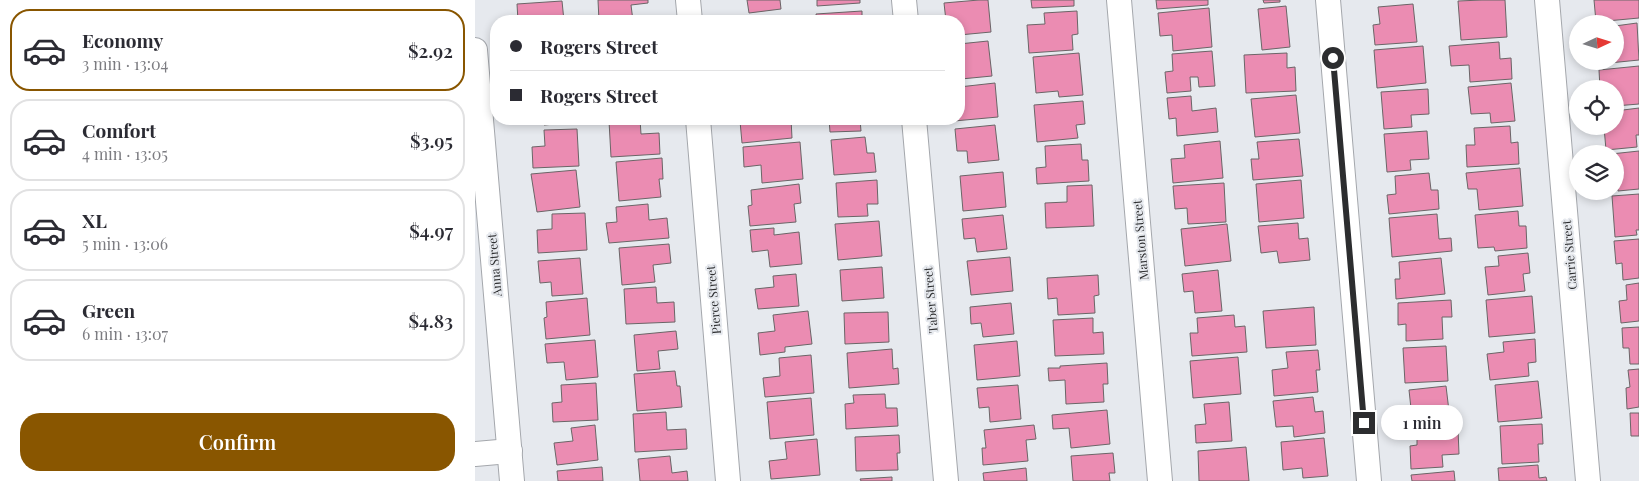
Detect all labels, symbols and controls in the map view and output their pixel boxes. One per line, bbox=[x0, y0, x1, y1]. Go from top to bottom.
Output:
north arrow bbox=[1569, 15, 1624, 70]
map controls bbox=[1569, 15, 1624, 200]
text: Economy bbox=[82, 27, 163, 53]
icon: car bbox=[22, 28, 67, 73]
text: Rogers Street bbox=[540, 33, 658, 59]
text: $2.92 bbox=[408, 37, 453, 63]
route start bbox=[1322, 47, 1344, 69]
text: 3 min · 13:04 bbox=[82, 53, 168, 74]
button: locate bbox=[1569, 80, 1624, 135]
text: Rogers Street bbox=[540, 82, 658, 108]
text: Comfort bbox=[82, 117, 156, 143]
icon: car bbox=[22, 118, 67, 163]
text: $3.95 bbox=[410, 127, 453, 153]
text: 4 min · 13:05 bbox=[82, 143, 168, 164]
button: layers bbox=[1569, 145, 1624, 200]
street label: Marston Street bbox=[1128, 199, 1151, 281]
text: XL bbox=[82, 207, 107, 233]
icon: car bbox=[22, 208, 67, 253]
text: $4.97 bbox=[409, 217, 453, 243]
street label: Carrie Street bbox=[1558, 219, 1580, 290]
street label: Anna Street bbox=[483, 232, 505, 298]
text: 5 min · 13:06 bbox=[82, 233, 168, 254]
street label: Pierce Street bbox=[702, 264, 724, 335]
street label: Taber Street bbox=[919, 265, 941, 334]
text: Green bbox=[82, 297, 135, 323]
icon: car bbox=[22, 298, 67, 343]
text: $4.83 bbox=[408, 307, 453, 333]
text: 6 min · 13:07 bbox=[82, 323, 168, 344]
callout: 1 min bbox=[1381, 406, 1464, 440]
route end bbox=[1353, 412, 1375, 434]
text: 1 min bbox=[1403, 412, 1441, 433]
button: Confirm bbox=[20, 413, 455, 471]

